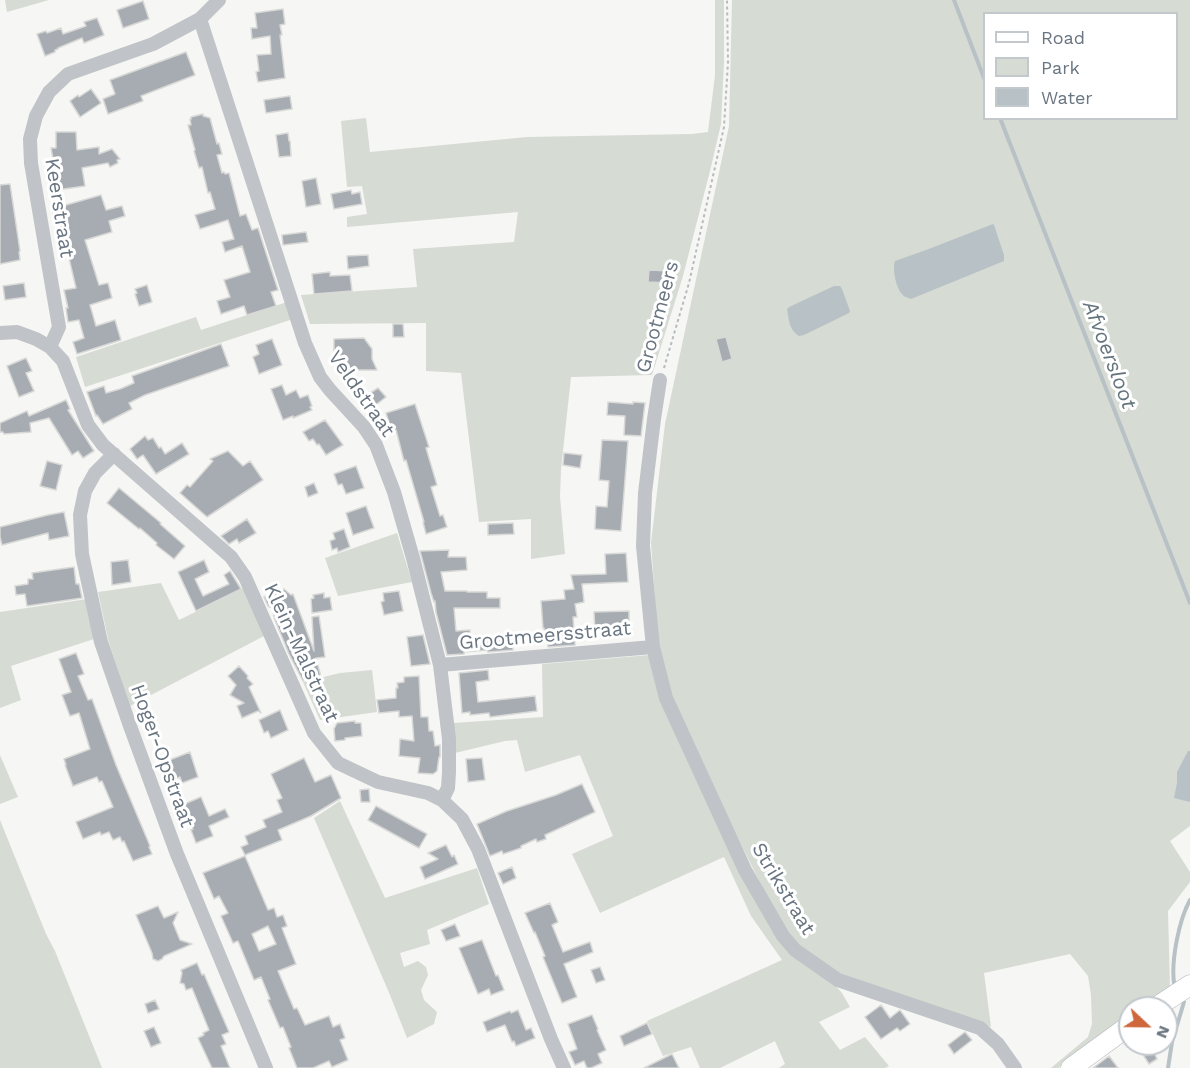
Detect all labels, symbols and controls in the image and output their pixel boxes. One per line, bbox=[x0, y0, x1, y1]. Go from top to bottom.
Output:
legend bbox=[983, 12, 1178, 120]
text: Road bbox=[1041, 27, 1085, 48]
text: Park bbox=[1041, 57, 1080, 78]
text: Water bbox=[1041, 87, 1093, 108]
street label: Keerstraat bbox=[39, 156, 79, 260]
street label: Grootmeers bbox=[632, 258, 684, 376]
water label: Afvoersloot bbox=[1077, 297, 1141, 413]
street label: Veldstraat bbox=[323, 346, 399, 442]
street label: Klein-Malstraat bbox=[258, 580, 344, 726]
street label: Grootmeersstraat bbox=[458, 617, 632, 655]
street label: Hoger-Opstraat bbox=[125, 681, 199, 831]
street label: Strikstraat bbox=[746, 839, 820, 939]
north arrow bbox=[1118, 996, 1178, 1056]
text: N bbox=[1152, 1023, 1174, 1041]

